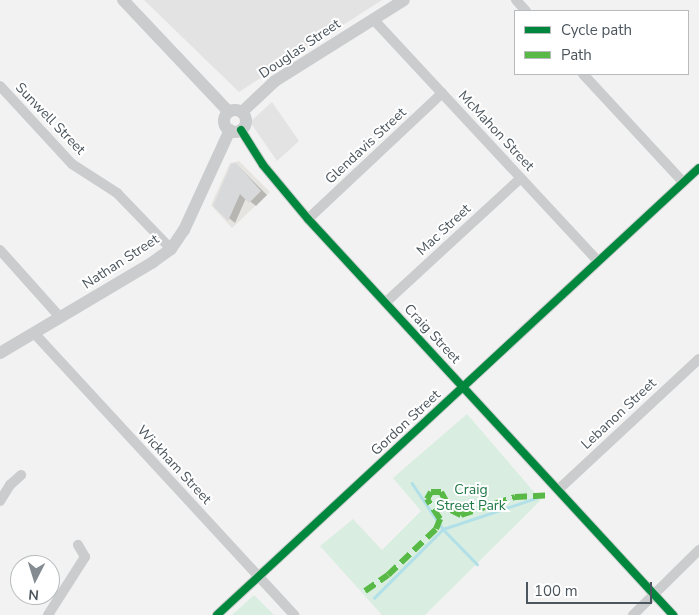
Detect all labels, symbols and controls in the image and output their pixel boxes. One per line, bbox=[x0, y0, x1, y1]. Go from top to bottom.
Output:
legend bbox=[514, 10, 689, 75]
street label: Douglas Street bbox=[256, 16, 344, 82]
text: Cycle path bbox=[561, 20, 632, 40]
text: Path bbox=[561, 45, 592, 65]
street label: Sunwell Street bbox=[11, 80, 89, 158]
street label: McMahon Street bbox=[455, 87, 537, 175]
street label: Glendavis Street bbox=[322, 104, 410, 188]
street label: Mac Street bbox=[414, 201, 474, 259]
street label: Nathan Street bbox=[80, 231, 162, 293]
street label: Craig Street bbox=[400, 301, 464, 367]
street label: Lebanon Street bbox=[578, 375, 660, 453]
street label: Gordon Street bbox=[368, 387, 444, 459]
street label: Wickham Street bbox=[133, 422, 215, 508]
park label: Craig Street Park bbox=[436, 482, 506, 514]
north arrow bbox=[10, 555, 60, 605]
scale bar bbox=[529, 572, 655, 604]
text: 100 m bbox=[534, 581, 578, 601]
text: N bbox=[28, 585, 40, 604]

